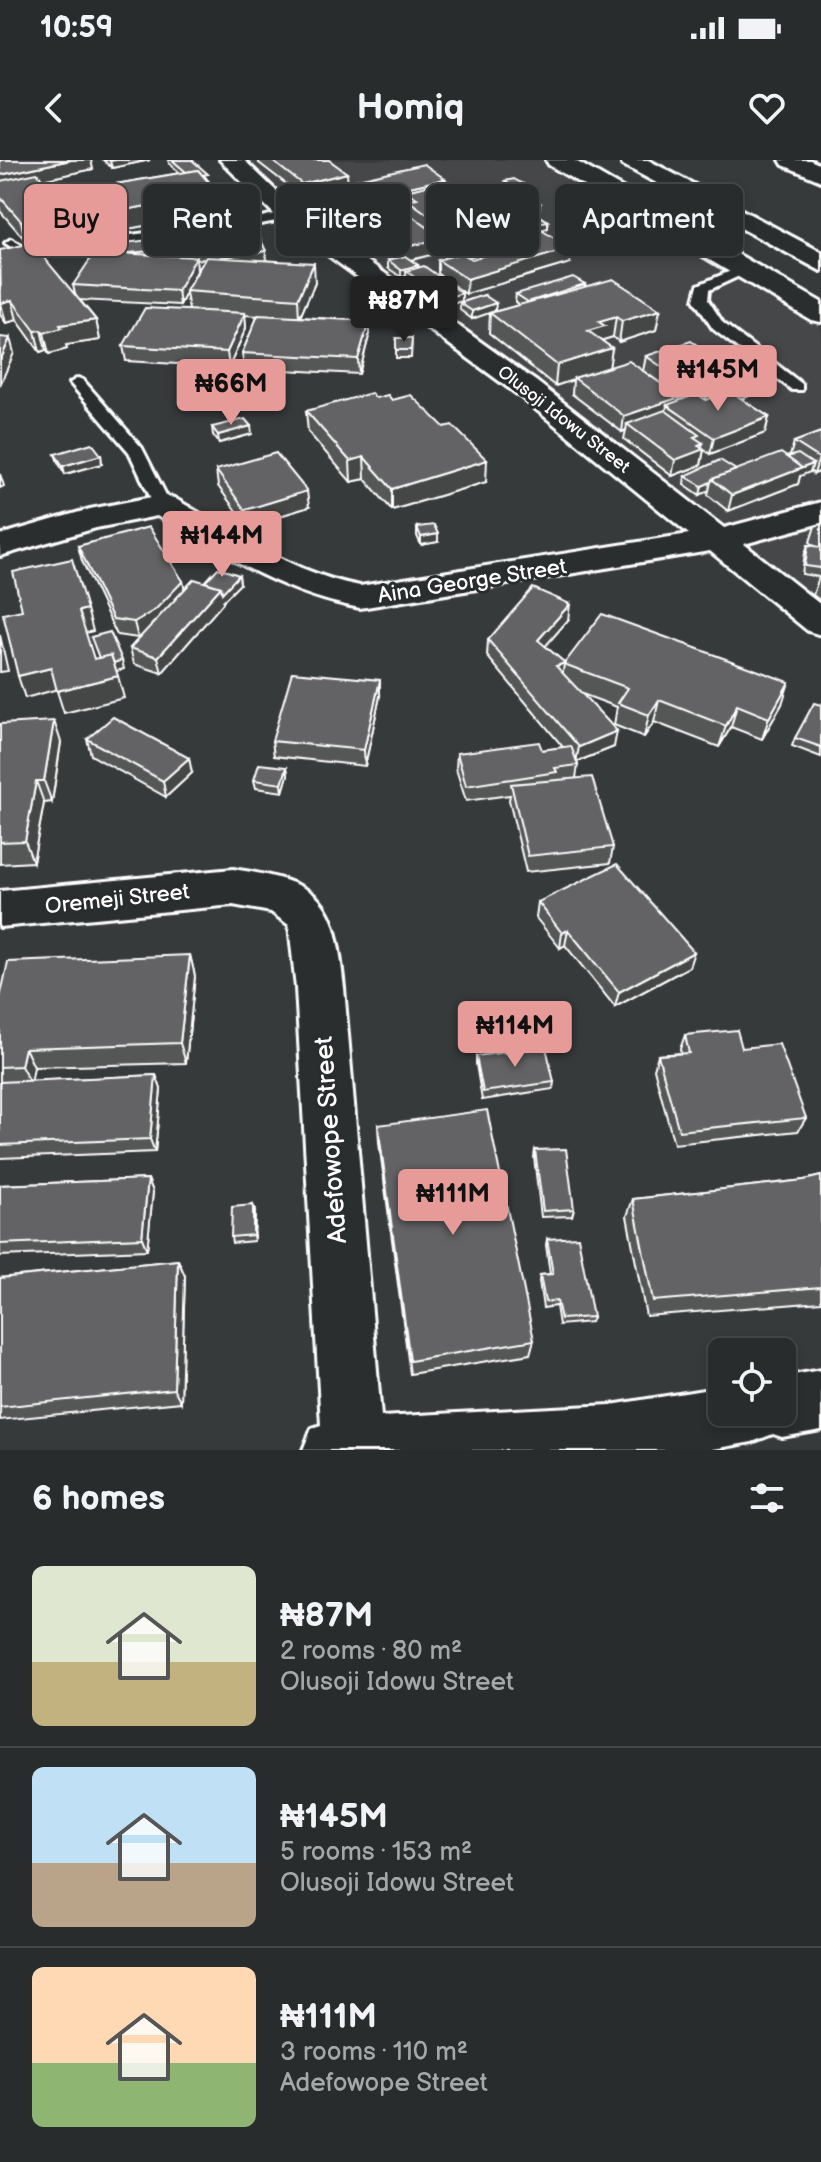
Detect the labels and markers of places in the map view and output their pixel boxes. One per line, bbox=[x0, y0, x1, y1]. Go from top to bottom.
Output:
pin: ₦87M bbox=[357, 276, 451, 344]
pin: ₦145M bbox=[662, 345, 774, 413]
pin: ₦66M bbox=[184, 359, 278, 427]
pin: ₦144M bbox=[166, 511, 278, 579]
pin: ₦114M bbox=[459, 1001, 571, 1069]
pin: ₦111M bbox=[397, 1169, 509, 1237]

